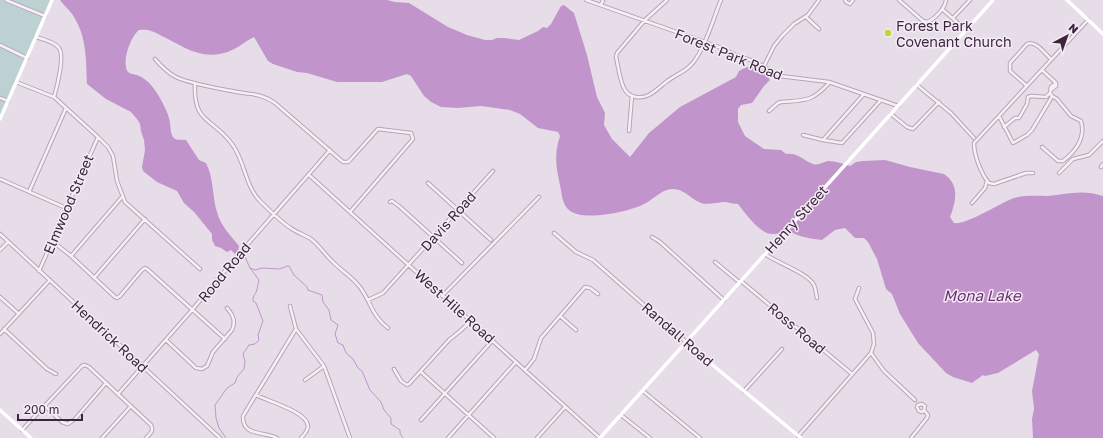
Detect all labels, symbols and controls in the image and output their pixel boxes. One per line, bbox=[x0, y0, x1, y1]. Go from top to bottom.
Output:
north arrow bbox=[1047, 16, 1087, 56]
place label: Forest Park Covenant Church bbox=[896, 17, 1012, 50]
text: N bbox=[1066, 20, 1081, 36]
street label: Forest Park Road bbox=[673, 25, 785, 83]
marker: Forest Park Covenant Church bbox=[883, 28, 893, 38]
street label: Elmwood Street bbox=[39, 152, 97, 256]
street label: Henry Street bbox=[761, 181, 831, 257]
street label: Davis Road bbox=[417, 188, 479, 254]
street label: Rood Road bbox=[194, 239, 254, 305]
street label: West Hile Road bbox=[411, 266, 499, 346]
water label: Mona Lake bbox=[943, 286, 1022, 304]
street label: Hendrick Road bbox=[68, 296, 152, 376]
street label: Randall Road bbox=[639, 298, 717, 370]
street label: Ross Road bbox=[765, 299, 829, 357]
scale bar bbox=[18, 396, 82, 422]
text: 200 m bbox=[24, 402, 59, 417]

